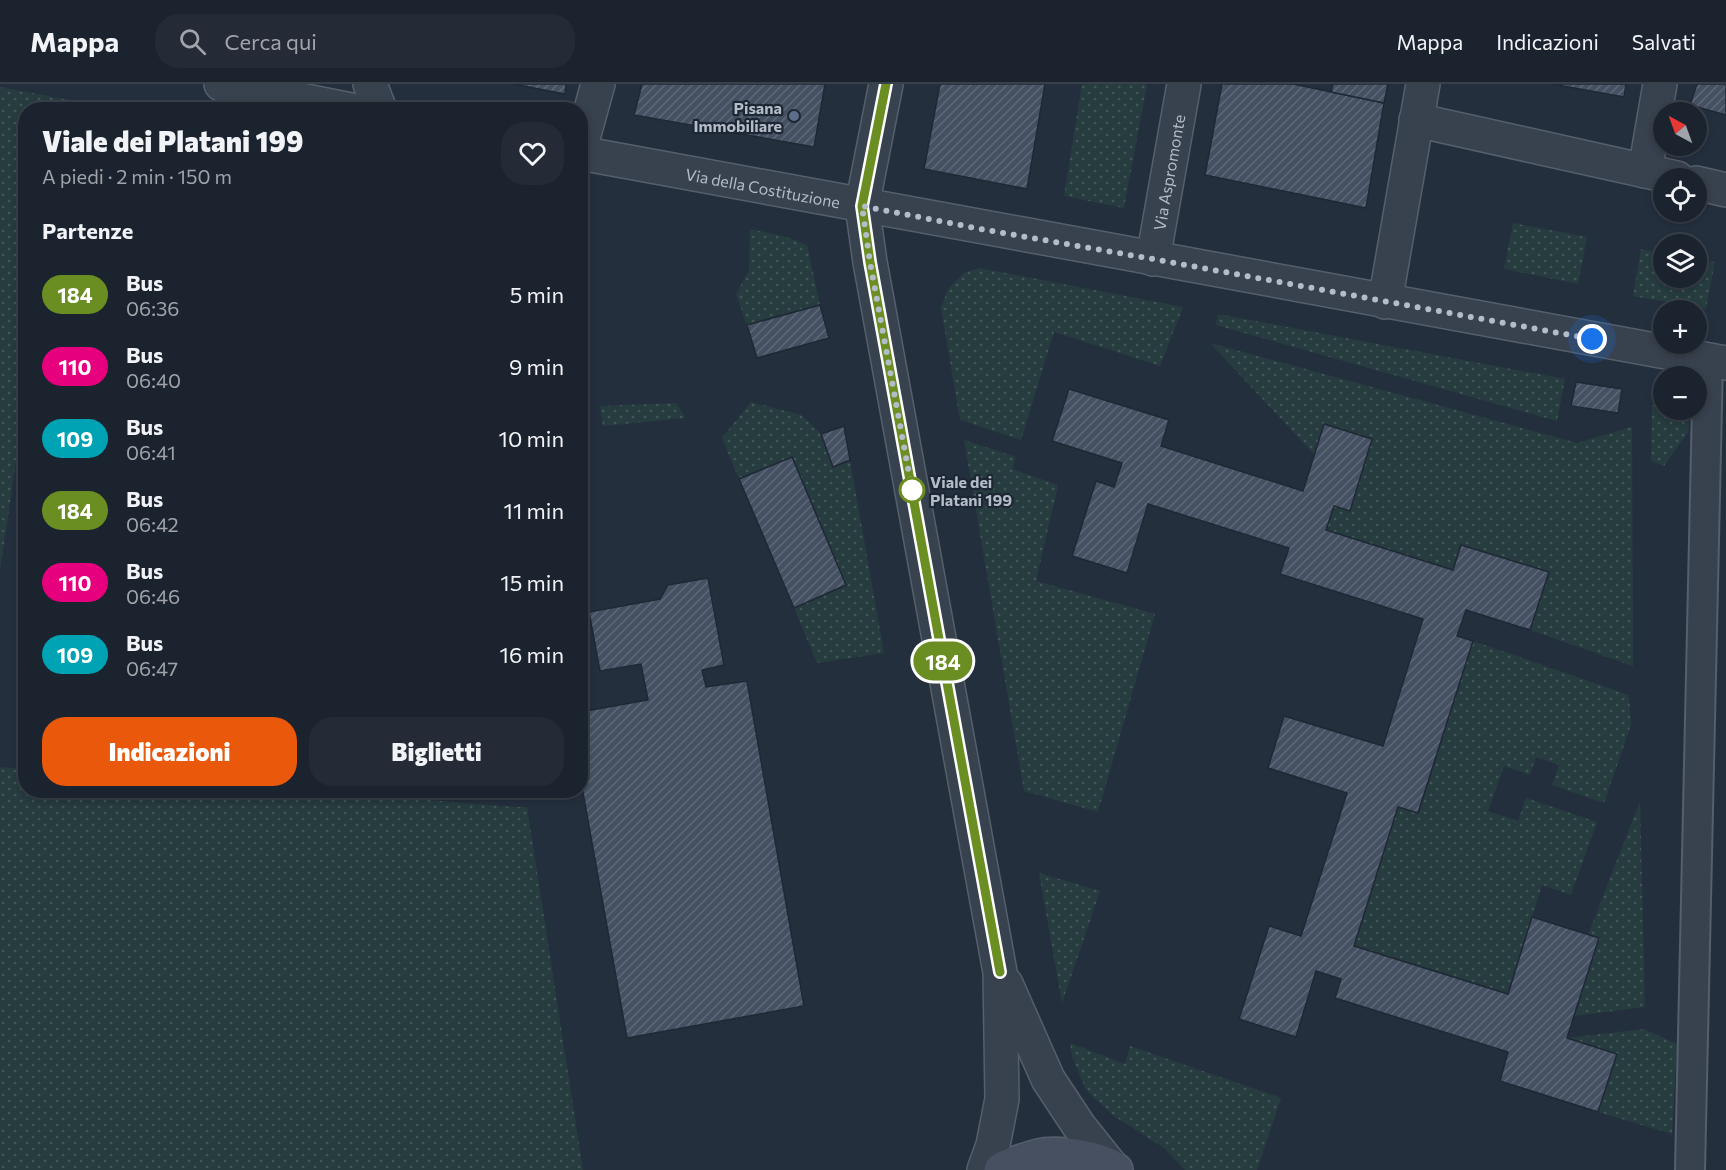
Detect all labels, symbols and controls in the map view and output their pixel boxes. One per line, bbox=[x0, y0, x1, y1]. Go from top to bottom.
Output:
search box bbox=[155, 14, 575, 68]
text: Mappa bbox=[30, 24, 119, 58]
icon: search bbox=[176, 25, 209, 58]
text: Cerca qui bbox=[224, 28, 317, 55]
text: Mappa bbox=[1396, 29, 1463, 54]
text: Indicazioni bbox=[1496, 29, 1599, 54]
text: Salvati bbox=[1632, 29, 1696, 54]
place label: Pisana Immobiliare bbox=[694, 98, 782, 135]
north arrow bbox=[1653, 102, 1707, 156]
map controls bbox=[1653, 102, 1707, 420]
marker: Pisana Immobiliare bbox=[787, 109, 801, 123]
street label: Via Aspromonte bbox=[1149, 113, 1188, 232]
button: heart bbox=[501, 122, 564, 185]
text: Viale dei Platani 199 bbox=[42, 124, 303, 158]
text: A piedi · 2 min · 150 m bbox=[42, 164, 232, 188]
street label: Via della Costituzione bbox=[684, 164, 842, 211]
button: locate bbox=[1653, 168, 1707, 222]
text: Partenze bbox=[42, 217, 133, 244]
button: layers bbox=[1653, 234, 1707, 288]
text: Bus bbox=[126, 269, 163, 296]
text: 5 min bbox=[510, 281, 564, 308]
text: 184 bbox=[57, 282, 93, 307]
text: 06:36 bbox=[126, 296, 179, 320]
button: + bbox=[1653, 300, 1707, 354]
your location bbox=[1577, 324, 1607, 354]
text: Bus bbox=[126, 341, 163, 368]
text: 9 min bbox=[509, 353, 564, 380]
text: 110 bbox=[59, 354, 91, 379]
button: − bbox=[1653, 366, 1707, 420]
text: 06:40 bbox=[126, 368, 181, 392]
text: Bus bbox=[126, 413, 163, 440]
text: 10 min bbox=[499, 425, 564, 452]
text: 109 bbox=[57, 426, 93, 451]
text: 06:41 bbox=[126, 440, 176, 464]
place label: Viale dei Platani 199 bbox=[930, 472, 1012, 509]
marker: Viale dei Platani 199 bbox=[899, 477, 925, 503]
text: Bus bbox=[126, 485, 163, 512]
text: 11 min bbox=[504, 497, 564, 524]
text: 184 bbox=[57, 498, 93, 523]
text: 06:42 bbox=[126, 512, 179, 536]
text: Bus bbox=[126, 557, 163, 584]
text: 15 min bbox=[500, 569, 564, 596]
text: 110 bbox=[59, 570, 91, 595]
text: 06:46 bbox=[126, 584, 180, 608]
text: Bus bbox=[126, 629, 163, 656]
text: 16 min bbox=[500, 641, 564, 668]
text: 109 bbox=[57, 642, 93, 667]
line badge: 184 bbox=[908, 642, 978, 680]
text: 184 bbox=[925, 649, 961, 674]
text: 06:47 bbox=[126, 656, 178, 680]
button: Indicazioni bbox=[42, 717, 297, 786]
button: Biglietti bbox=[309, 717, 564, 786]

